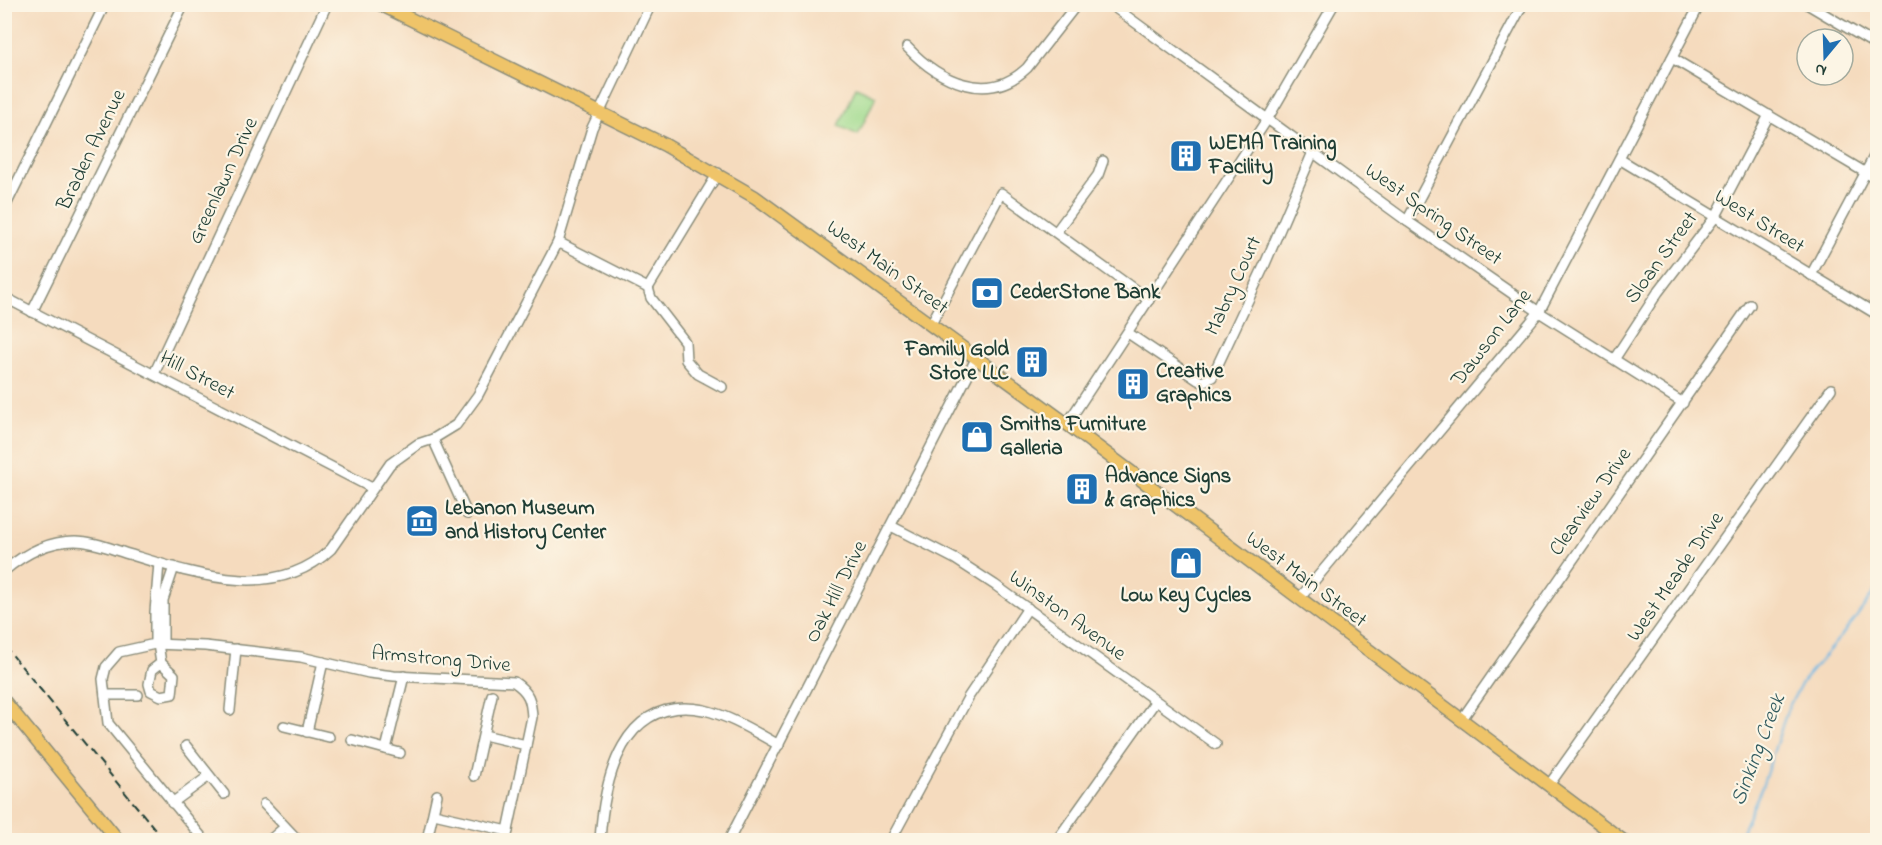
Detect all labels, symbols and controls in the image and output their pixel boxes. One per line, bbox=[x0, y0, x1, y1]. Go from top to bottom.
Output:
north arrow bbox=[1795, 27, 1855, 87]
text: N bbox=[1812, 56, 1830, 82]
street label: Braden Avenue bbox=[49, 84, 135, 217]
street label: Greenlawn Drive bbox=[181, 112, 267, 249]
place label: WEMA Training Facility bbox=[1208, 129, 1337, 185]
building icon: WEMA Training Facility bbox=[1168, 138, 1204, 174]
street label: West Spring Street bbox=[1357, 156, 1508, 275]
street label: West Street bbox=[1708, 182, 1810, 262]
street label: Sloan Street bbox=[1618, 206, 1706, 310]
street label: West Main Street bbox=[819, 213, 955, 323]
street label: Mabry Court bbox=[1198, 231, 1272, 341]
bank icon: CederStone Bank bbox=[969, 275, 1005, 311]
place label: CederStone Bank bbox=[1010, 278, 1161, 308]
street label: Dawson Lane bbox=[1444, 282, 1540, 394]
place label: Family Gold Store LLC bbox=[904, 335, 1009, 389]
street label: Hill Street bbox=[154, 344, 240, 408]
building icon: Family Gold Store LLC bbox=[1014, 344, 1050, 380]
place label: Creative Graphics bbox=[1156, 357, 1232, 411]
building icon: Creative Graphics bbox=[1115, 366, 1151, 402]
place label: Smiths Furniture Galleria bbox=[1000, 410, 1147, 464]
shop icon: Smiths Furniture Galleria bbox=[959, 419, 995, 455]
street label: Clearview Drive bbox=[1542, 441, 1640, 562]
place label: Advance Signs & Graphics bbox=[1104, 462, 1232, 516]
building icon: Advance Signs & Graphics bbox=[1064, 471, 1100, 507]
place label: Lebanon Museum and History Center bbox=[445, 494, 607, 550]
museum icon: Lebanon Museum and History Center bbox=[404, 503, 440, 539]
street label: West Meade Drive bbox=[1620, 505, 1732, 648]
street label: West Main Street bbox=[1239, 524, 1373, 636]
street label: Oak Hill Drive bbox=[798, 535, 876, 649]
shop icon: Low Key Cycles bbox=[1168, 545, 1204, 581]
street label: Winston Avenue bbox=[1002, 563, 1132, 669]
place label: Low Key Cycles bbox=[1120, 581, 1252, 613]
street label: Armstrong Drive bbox=[370, 639, 513, 683]
water label: Sinking Creek bbox=[1723, 688, 1795, 810]

